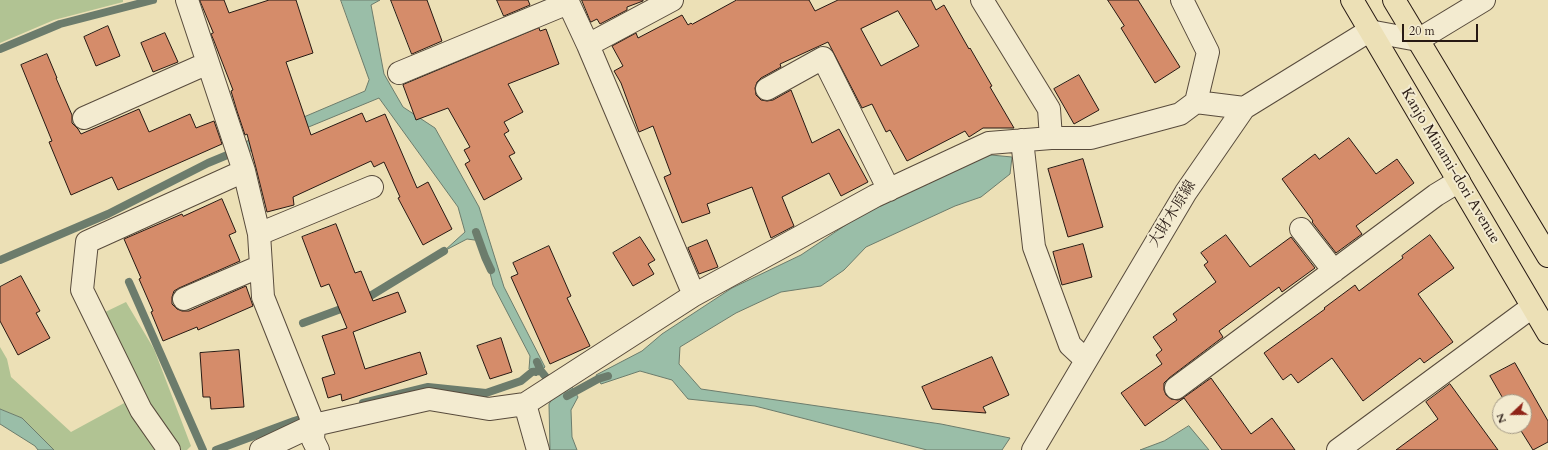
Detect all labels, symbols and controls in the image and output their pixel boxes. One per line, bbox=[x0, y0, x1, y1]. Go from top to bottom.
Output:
scale bar bbox=[1404, 16, 1480, 42]
text: 20 m bbox=[1409, 23, 1435, 39]
street label: Kanjo Minami-dori Avenue bbox=[1396, 85, 1504, 247]
street label: 大財木原線 bbox=[1145, 177, 1201, 251]
north arrow bbox=[1492, 394, 1532, 434]
text: N bbox=[1493, 411, 1510, 426]

